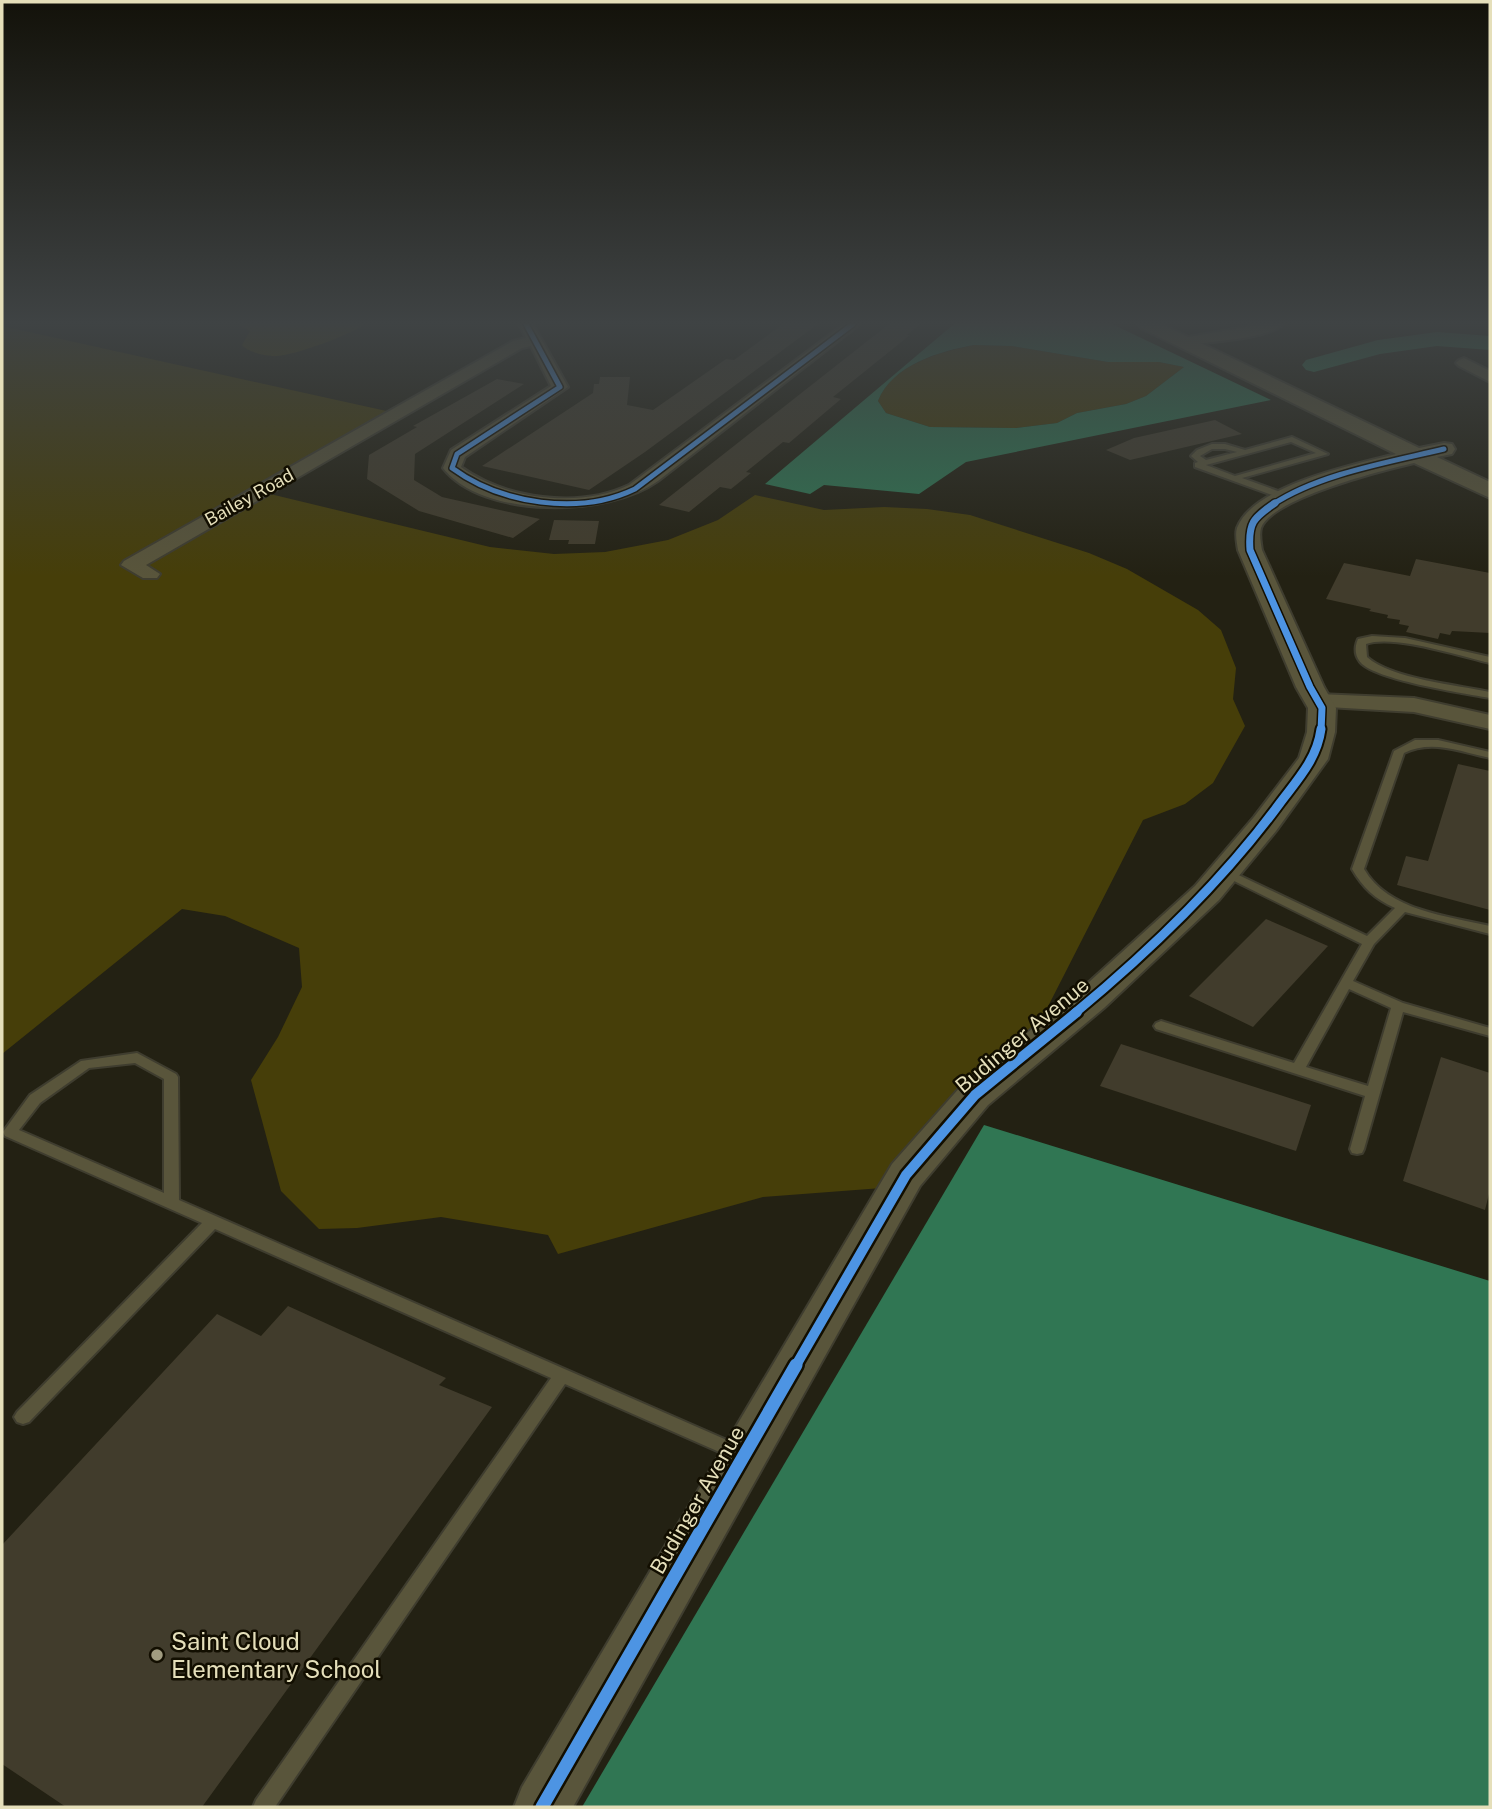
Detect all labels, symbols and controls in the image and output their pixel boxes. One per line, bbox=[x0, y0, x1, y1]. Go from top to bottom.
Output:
street label: Bailey Road bbox=[201, 464, 297, 530]
street label: Budinger Avenue bbox=[950, 972, 1094, 1098]
street label: Budinger Avenue bbox=[645, 1422, 749, 1578]
place label: Saint Cloud Elementary School bbox=[171, 1627, 382, 1683]
marker: Saint Cloud Elementary School bbox=[149, 1647, 165, 1663]

